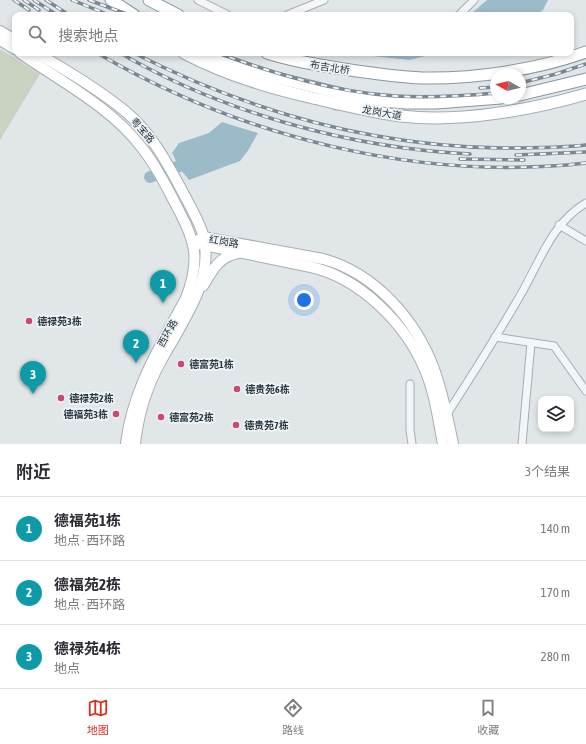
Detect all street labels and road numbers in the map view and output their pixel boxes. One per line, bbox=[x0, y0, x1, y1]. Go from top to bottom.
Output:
street label: 布吉北桥 bbox=[309, 59, 351, 76]
street label: 龙岗大道 bbox=[361, 104, 403, 121]
street label: 粤宝路 bbox=[129, 116, 157, 145]
street label: 红岗路 bbox=[208, 233, 240, 250]
street label: 西环路 bbox=[155, 317, 180, 349]

